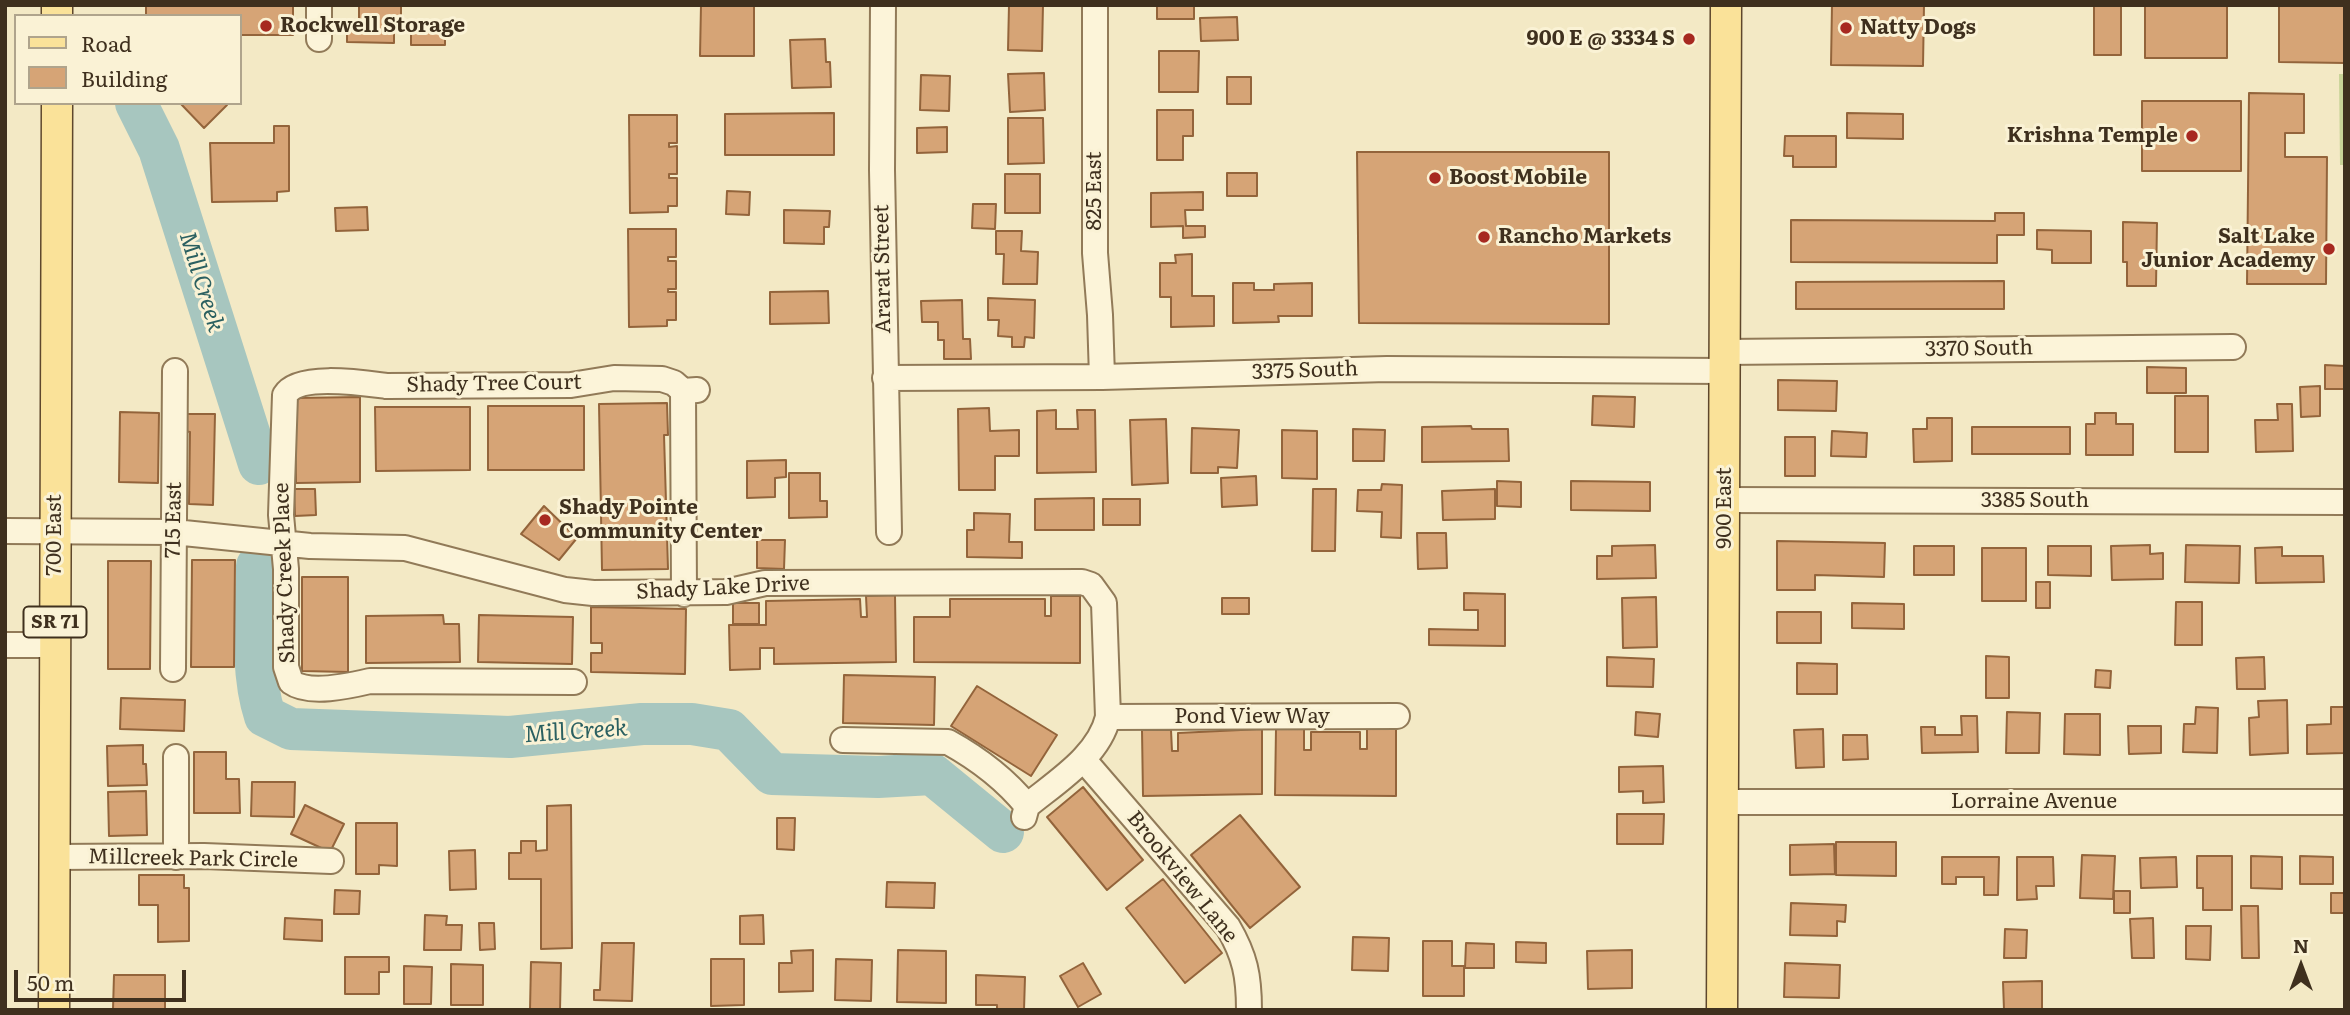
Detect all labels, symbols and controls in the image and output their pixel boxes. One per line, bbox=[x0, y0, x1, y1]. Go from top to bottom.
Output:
place label: Rockwell Storage bbox=[280, 13, 465, 39]
legend bbox=[14, 14, 242, 105]
place label: Natty Dogs bbox=[1860, 15, 1976, 41]
marker: Rockwell Storage bbox=[258, 18, 274, 34]
marker: Natty Dogs bbox=[1838, 20, 1854, 36]
place label: 900 E @ 3334 S bbox=[1527, 26, 1675, 52]
text: Road bbox=[81, 27, 132, 58]
marker: 900 E @ 3334 S bbox=[1681, 31, 1697, 47]
text: Building bbox=[81, 62, 167, 93]
place label: Krishna Temple bbox=[2007, 123, 2178, 149]
marker: Krishna Temple bbox=[2184, 128, 2200, 144]
street label: 825 East bbox=[1082, 151, 1108, 231]
place label: Boost Mobile bbox=[1449, 165, 1587, 191]
marker: Boost Mobile bbox=[1427, 170, 1443, 186]
street label: Ararat Street bbox=[869, 204, 897, 334]
place label: Rancho Markets bbox=[1498, 224, 1671, 250]
place label: Salt Lake Junior Academy bbox=[2141, 224, 2315, 274]
water label: Mill Creek bbox=[173, 229, 229, 335]
marker: Rancho Markets bbox=[1476, 229, 1492, 245]
marker: Salt Lake Junior Academy bbox=[2321, 241, 2337, 257]
street label: 3370 South bbox=[1925, 335, 2033, 363]
street label: 3375 South bbox=[1251, 357, 1359, 385]
street label: Shady Tree Court bbox=[406, 370, 582, 398]
street label: 900 East bbox=[1712, 467, 1738, 549]
street label: 715 East bbox=[161, 482, 187, 558]
street label: Shady Creek Place bbox=[269, 482, 301, 664]
street label: 3385 South bbox=[1981, 488, 2089, 514]
street label: 700 East bbox=[42, 494, 68, 576]
place label: Shady Pointe Community Center bbox=[559, 495, 762, 545]
marker: Shady Pointe Community Center bbox=[537, 512, 553, 528]
street label: Shady Lake Drive bbox=[636, 571, 810, 605]
road number: SR 71 bbox=[23, 607, 86, 638]
street label: Pond View Way bbox=[1174, 704, 1330, 730]
water label: Mill Creek bbox=[524, 715, 628, 749]
street label: Lorraine Avenue bbox=[1951, 789, 2117, 815]
street label: Brookview Lane bbox=[1121, 806, 1243, 948]
street label: Millcreek Park Circle bbox=[88, 845, 298, 873]
north arrow bbox=[2266, 931, 2336, 1001]
text: N bbox=[2293, 931, 2309, 959]
scale bar bbox=[18, 956, 189, 1000]
text: 50 m bbox=[27, 966, 74, 997]

